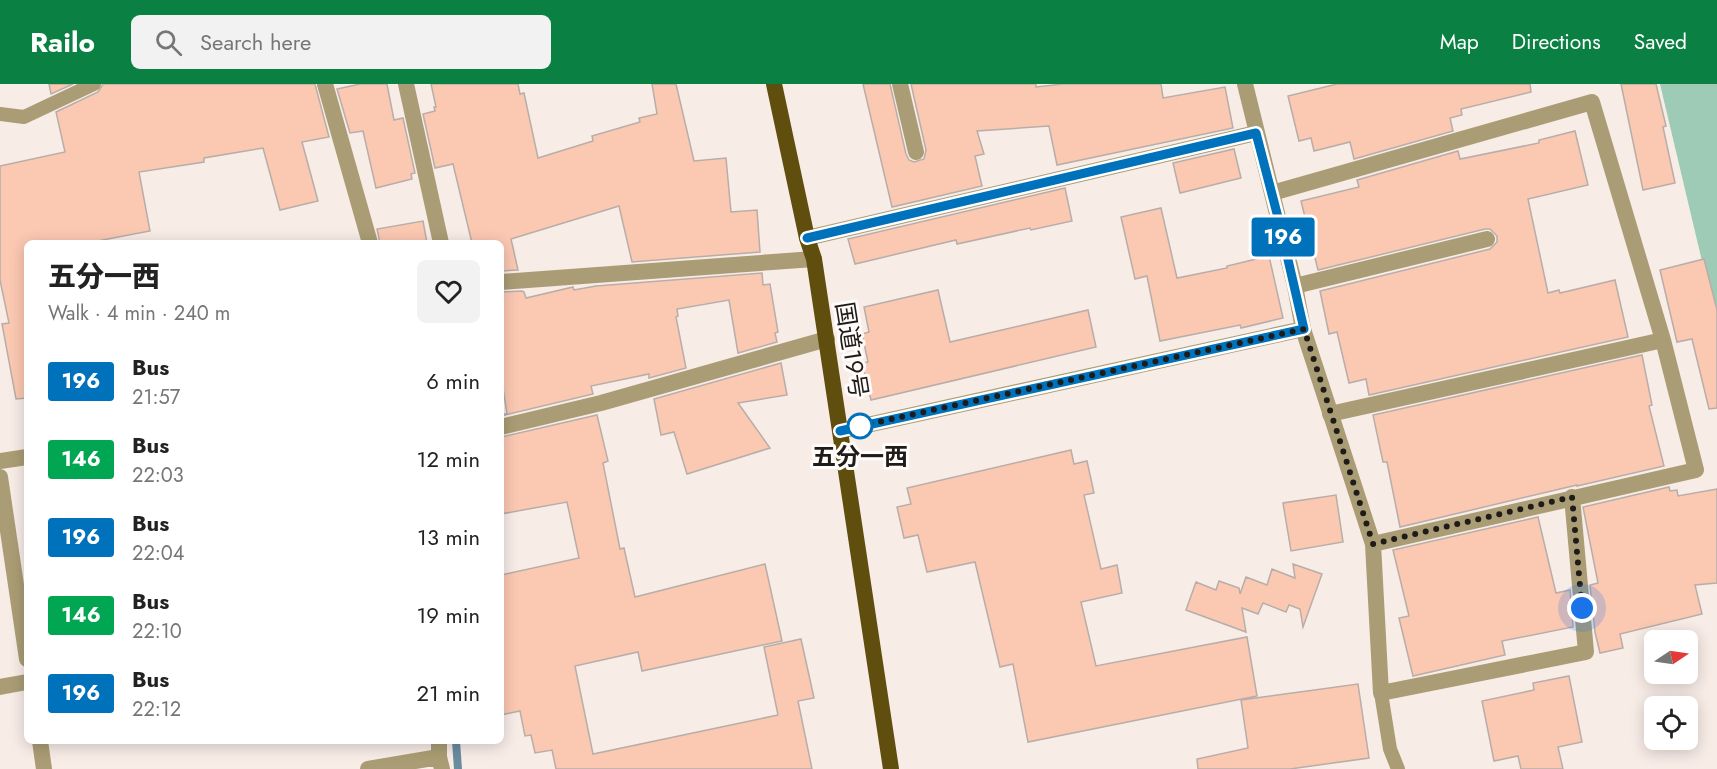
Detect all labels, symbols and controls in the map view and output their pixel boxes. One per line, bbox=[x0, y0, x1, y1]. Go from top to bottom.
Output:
search box bbox=[131, 15, 551, 69]
text: Railo bbox=[30, 22, 95, 63]
icon: search bbox=[152, 26, 185, 59]
text: Search here bbox=[200, 26, 311, 58]
text: Map bbox=[1440, 27, 1479, 57]
text: Directions bbox=[1512, 27, 1601, 57]
text: Saved bbox=[1634, 27, 1687, 57]
line badge: 196 bbox=[1248, 218, 1318, 256]
text: 196 bbox=[1264, 222, 1302, 252]
text: 五分一西 bbox=[48, 256, 160, 297]
button: heart bbox=[417, 260, 480, 323]
text: Walk · 4 min · 240 m bbox=[48, 299, 230, 328]
street label: 国道19号 bbox=[827, 300, 877, 400]
text: Bus bbox=[132, 351, 169, 383]
text: 6 min bbox=[426, 365, 480, 397]
text: 196 bbox=[62, 366, 100, 396]
text: 21:57 bbox=[132, 383, 180, 412]
marker: 五分一西 bbox=[847, 413, 873, 439]
text: Bus bbox=[132, 429, 169, 461]
place label: 五分一西 bbox=[812, 439, 908, 474]
text: 12 min bbox=[417, 443, 480, 475]
text: 146 bbox=[61, 444, 101, 474]
text: 22:03 bbox=[132, 461, 184, 490]
text: Bus bbox=[132, 507, 169, 539]
text: 13 min bbox=[417, 521, 480, 553]
text: 196 bbox=[62, 522, 100, 552]
text: 22:04 bbox=[132, 539, 184, 568]
text: Bus bbox=[132, 585, 169, 617]
your location bbox=[1567, 593, 1597, 623]
text: 19 min bbox=[416, 599, 480, 631]
text: 146 bbox=[61, 600, 101, 630]
text: 22:10 bbox=[132, 617, 182, 646]
north arrow bbox=[1644, 630, 1698, 684]
map controls bbox=[1644, 630, 1698, 750]
text: Bus bbox=[132, 663, 169, 695]
text: 21 min bbox=[417, 677, 480, 709]
text: 196 bbox=[62, 678, 100, 708]
text: 22:12 bbox=[132, 695, 181, 724]
button: locate bbox=[1644, 696, 1698, 750]

